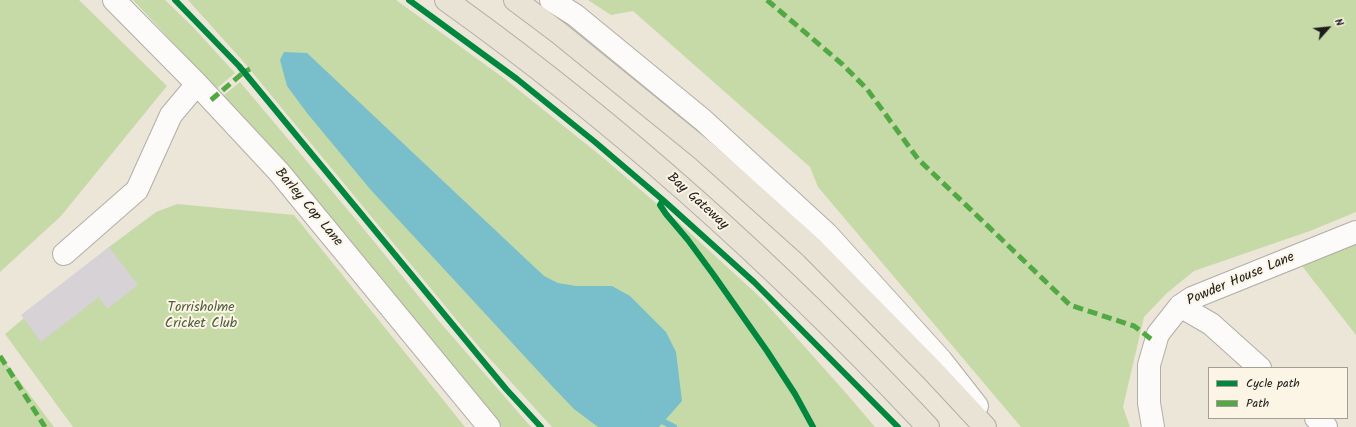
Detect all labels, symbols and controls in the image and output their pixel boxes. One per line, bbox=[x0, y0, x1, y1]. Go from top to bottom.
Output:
north arrow bbox=[1308, 8, 1348, 48]
text: N bbox=[1329, 15, 1348, 30]
street label: Barley Cop Lane bbox=[270, 165, 346, 251]
street label: Bay Gateway bbox=[663, 170, 731, 234]
street label: Powder House Lane bbox=[1185, 250, 1297, 310]
park label: Torrisholme Cricket Club bbox=[165, 301, 237, 334]
legend bbox=[1208, 367, 1348, 419]
text: Cycle path bbox=[1246, 374, 1300, 393]
text: Path bbox=[1246, 394, 1269, 413]

